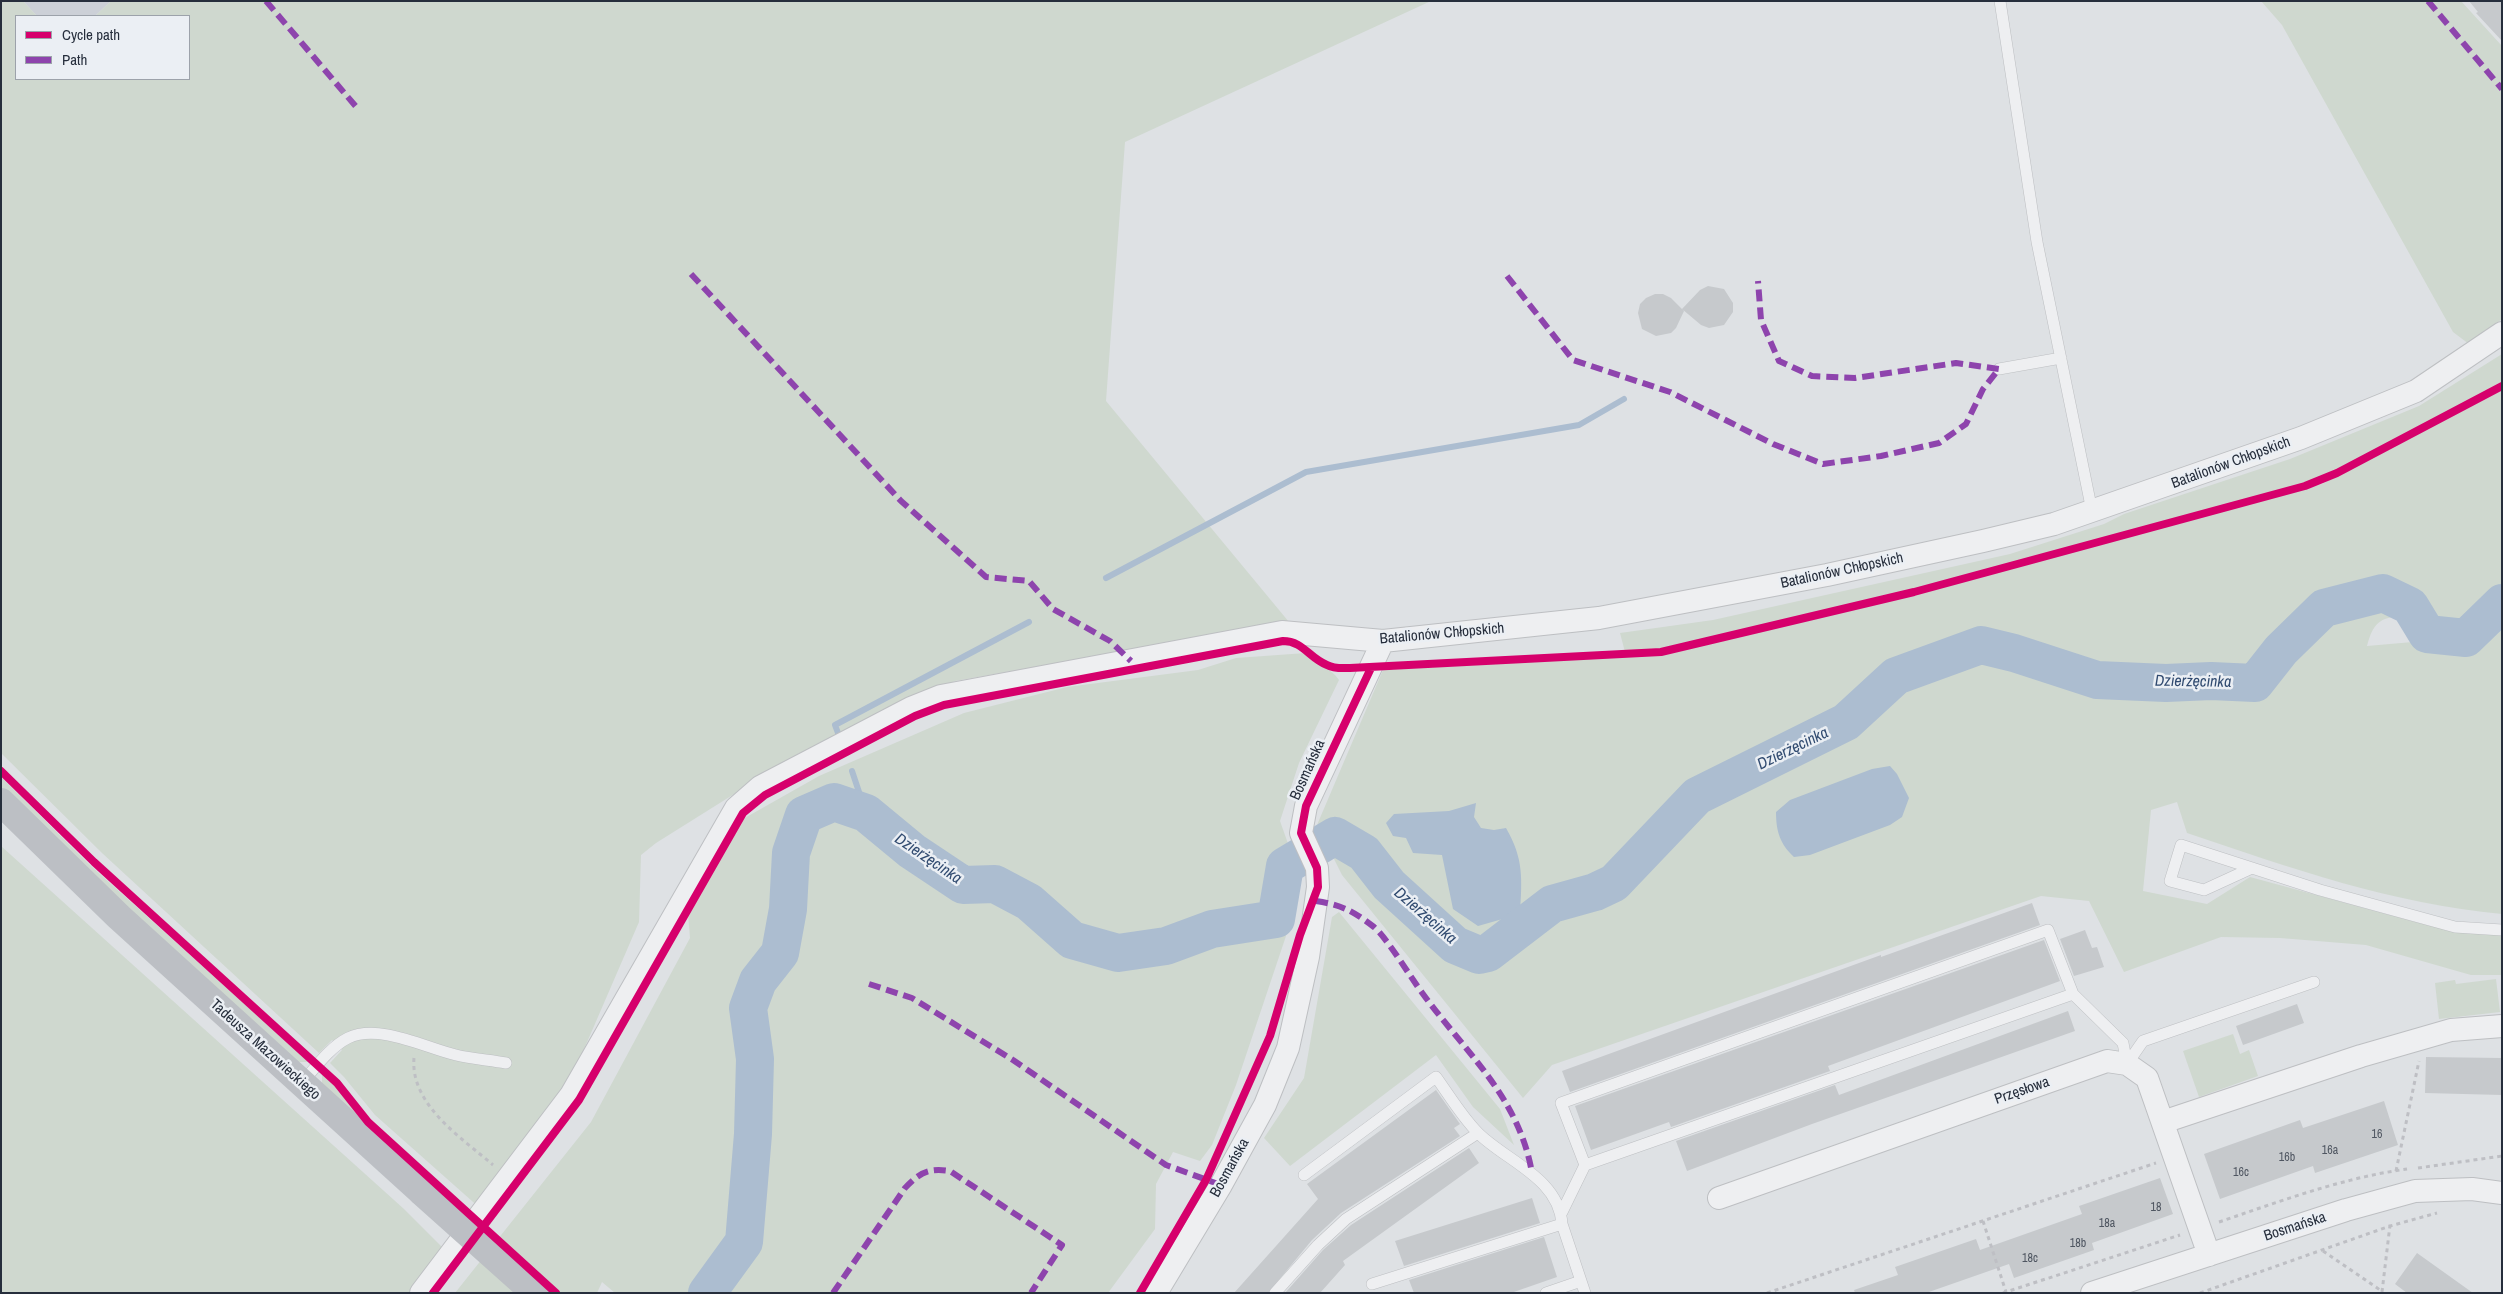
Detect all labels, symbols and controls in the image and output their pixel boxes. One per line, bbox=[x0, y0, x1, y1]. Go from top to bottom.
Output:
legend bbox=[15, 15, 190, 80]
text: Cycle path bbox=[62, 24, 120, 45]
text: Path bbox=[62, 49, 87, 70]
street label: Batalionów Chłopskich bbox=[2169, 433, 2293, 493]
street label: Batalionów Chłopskich bbox=[1779, 549, 1905, 593]
street label: Batalionów Chłopskich bbox=[1379, 620, 1505, 648]
water label: Dzierżęcinka bbox=[2155, 672, 2231, 692]
water label: Dzierżęcinka bbox=[1754, 724, 1832, 774]
street label: Bosmańska bbox=[1287, 737, 1329, 803]
water label: Dzierżęcinka bbox=[891, 830, 965, 888]
water label: Dzierżęcinka bbox=[1390, 884, 1460, 948]
street label: Tadeusza Mazowieckiego bbox=[206, 996, 324, 1104]
street label: Przęsłowa bbox=[1992, 1073, 2052, 1109]
house number: 16 bbox=[2372, 1128, 2382, 1142]
street label: Bosmańska bbox=[1207, 1136, 1253, 1200]
house number: 16a bbox=[2322, 1144, 2338, 1158]
house number: 16b bbox=[2279, 1151, 2295, 1165]
house number: 16c bbox=[2233, 1166, 2249, 1180]
house number: 18 bbox=[2151, 1201, 2161, 1215]
street label: Bosmańska bbox=[2262, 1209, 2328, 1245]
house number: 18a bbox=[2099, 1217, 2115, 1231]
house number: 18b bbox=[2070, 1237, 2086, 1251]
house number: 18c bbox=[2022, 1252, 2038, 1266]

